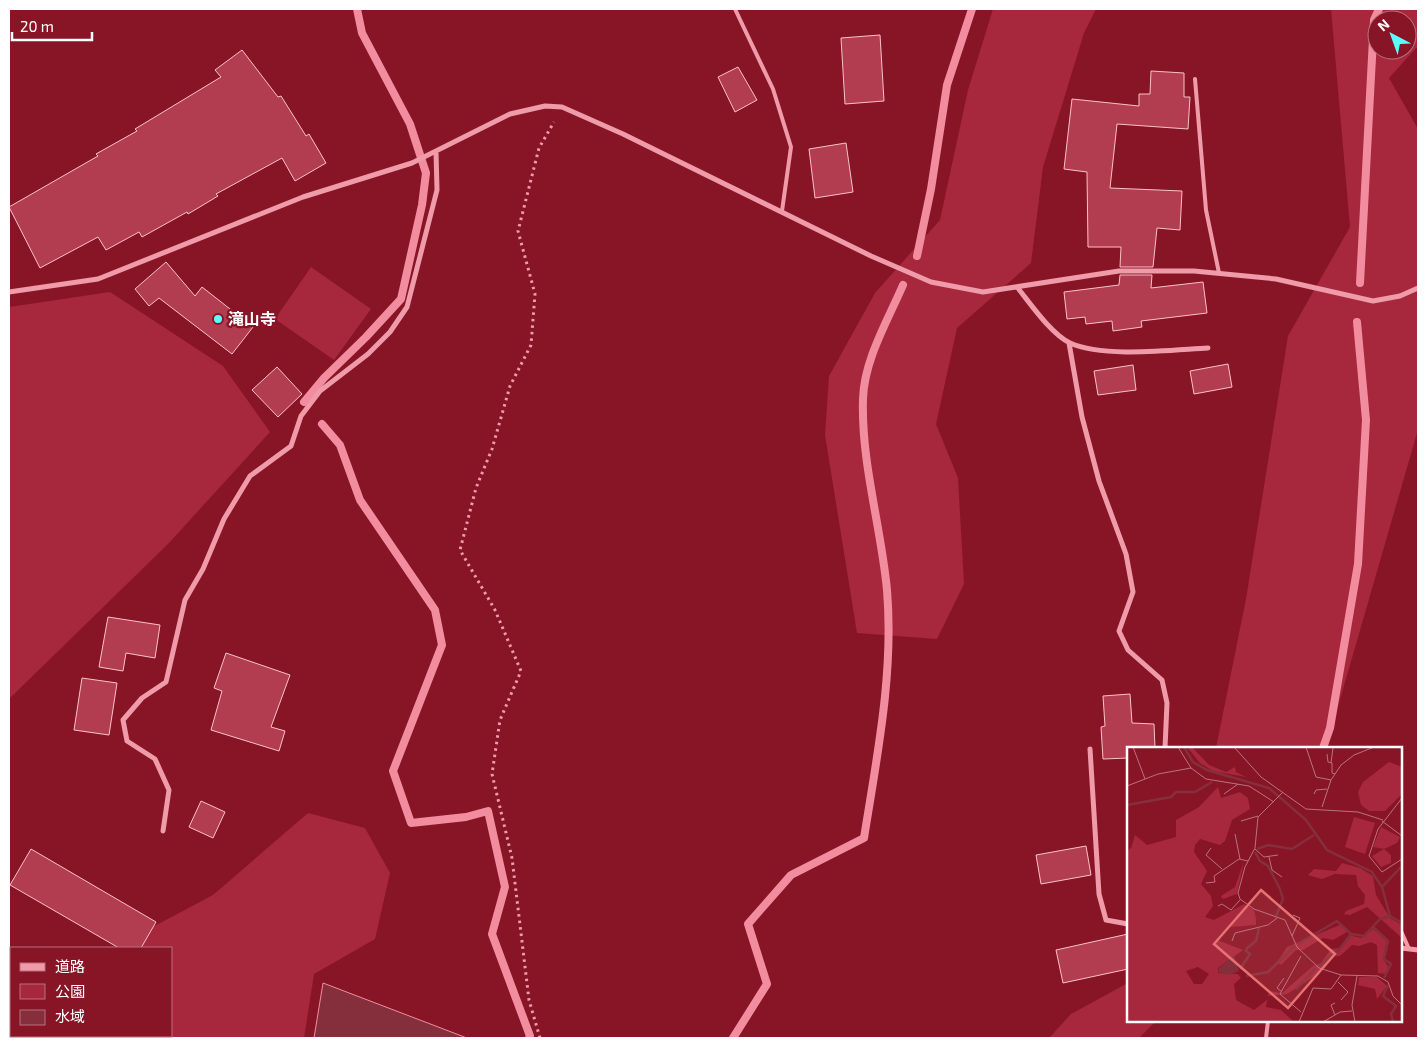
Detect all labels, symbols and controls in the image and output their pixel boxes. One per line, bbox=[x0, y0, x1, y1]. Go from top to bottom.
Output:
scale bar bbox=[12, 10, 92, 42]
north arrow bbox=[1367, 10, 1417, 60]
text: N bbox=[1374, 15, 1393, 35]
text: 20 m bbox=[20, 17, 54, 35]
place label: 滝山寺 bbox=[228, 309, 276, 328]
marker: 滝山寺 bbox=[212, 313, 224, 325]
inset map bbox=[1127, 747, 1402, 1022]
legend bbox=[10, 947, 172, 1037]
text: 道路 bbox=[55, 957, 85, 975]
text: 公園 bbox=[55, 982, 85, 1000]
text: 水域 bbox=[55, 1007, 85, 1025]

